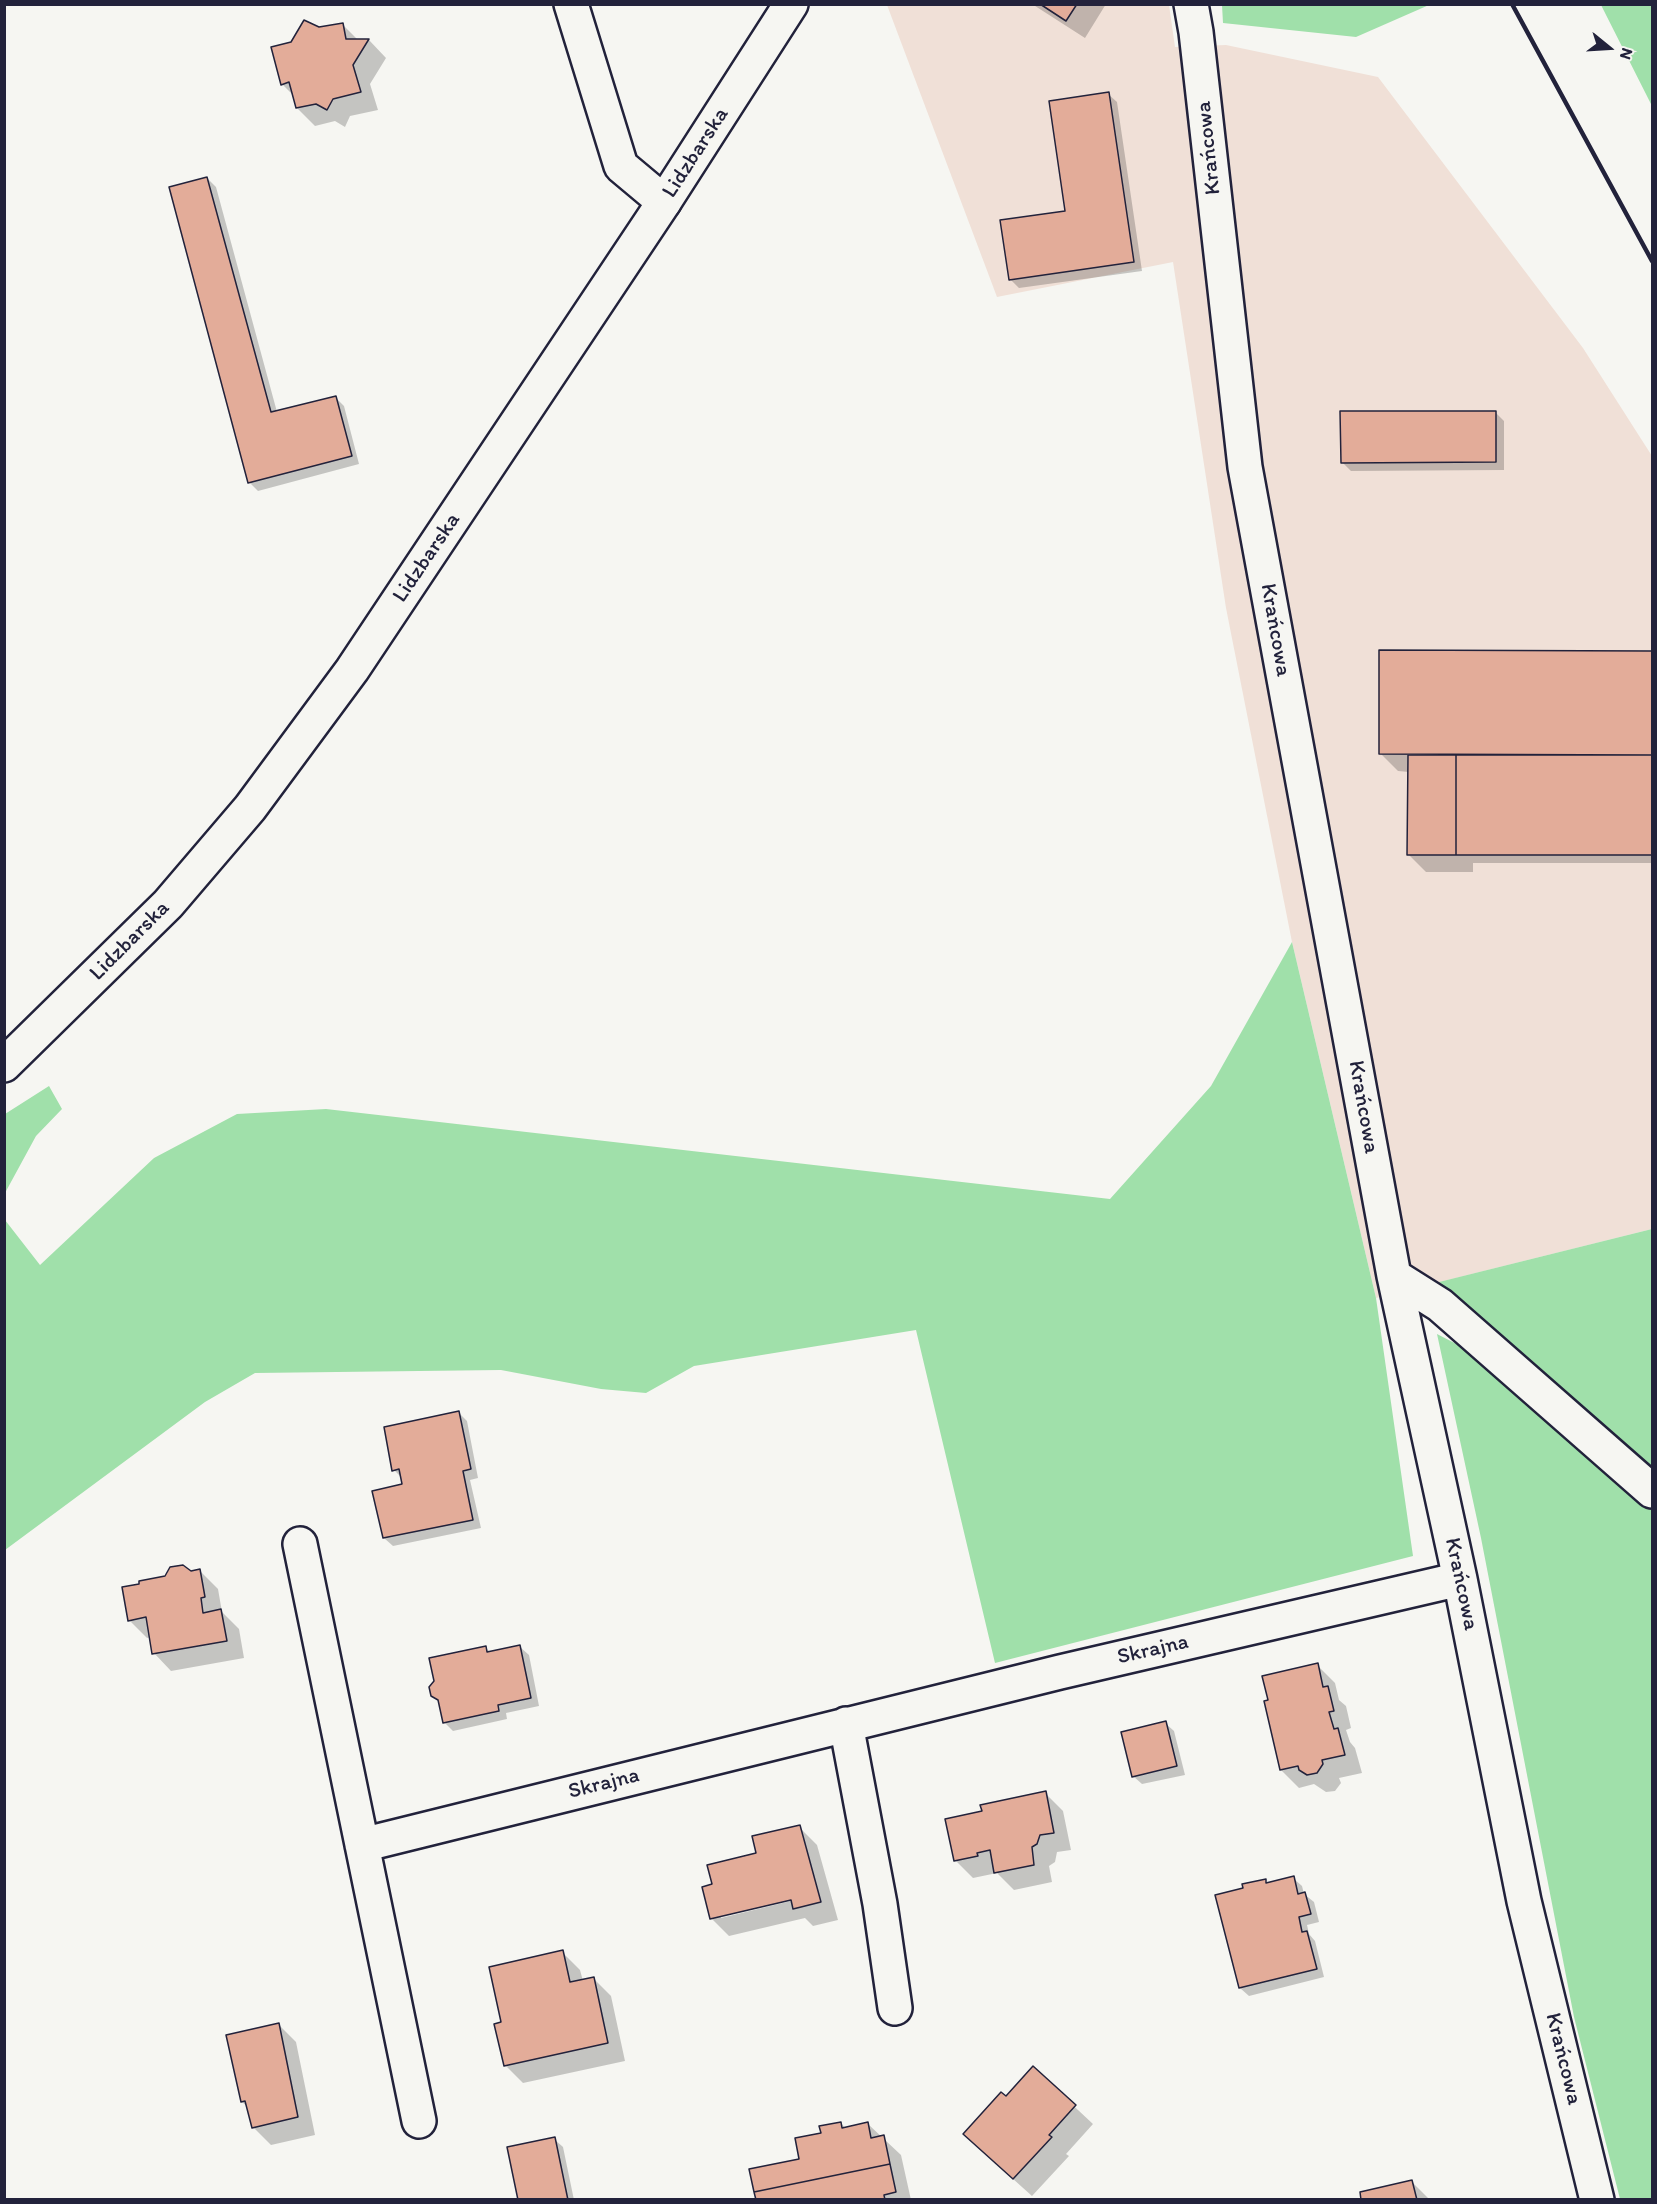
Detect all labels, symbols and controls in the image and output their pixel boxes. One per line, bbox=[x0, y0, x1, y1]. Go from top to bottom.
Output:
north arrow bbox=[1579, 18, 1639, 78]
text: N bbox=[1616, 46, 1637, 62]
street label: Krańcowa bbox=[1191, 100, 1227, 196]
street label: Lidzbarska bbox=[657, 103, 735, 203]
street label: Lidzbarska bbox=[387, 508, 467, 608]
street label: Krańcowa bbox=[1254, 581, 1296, 679]
street label: Lidzbarska bbox=[84, 895, 176, 987]
street label: Krańcowa bbox=[1342, 1058, 1384, 1156]
street label: Krańcowa bbox=[1438, 1535, 1484, 1633]
street label: Skrajna bbox=[1115, 1629, 1191, 1671]
street label: Skrajna bbox=[566, 1762, 642, 1806]
street label: Krańcowa bbox=[1539, 2010, 1587, 2108]

